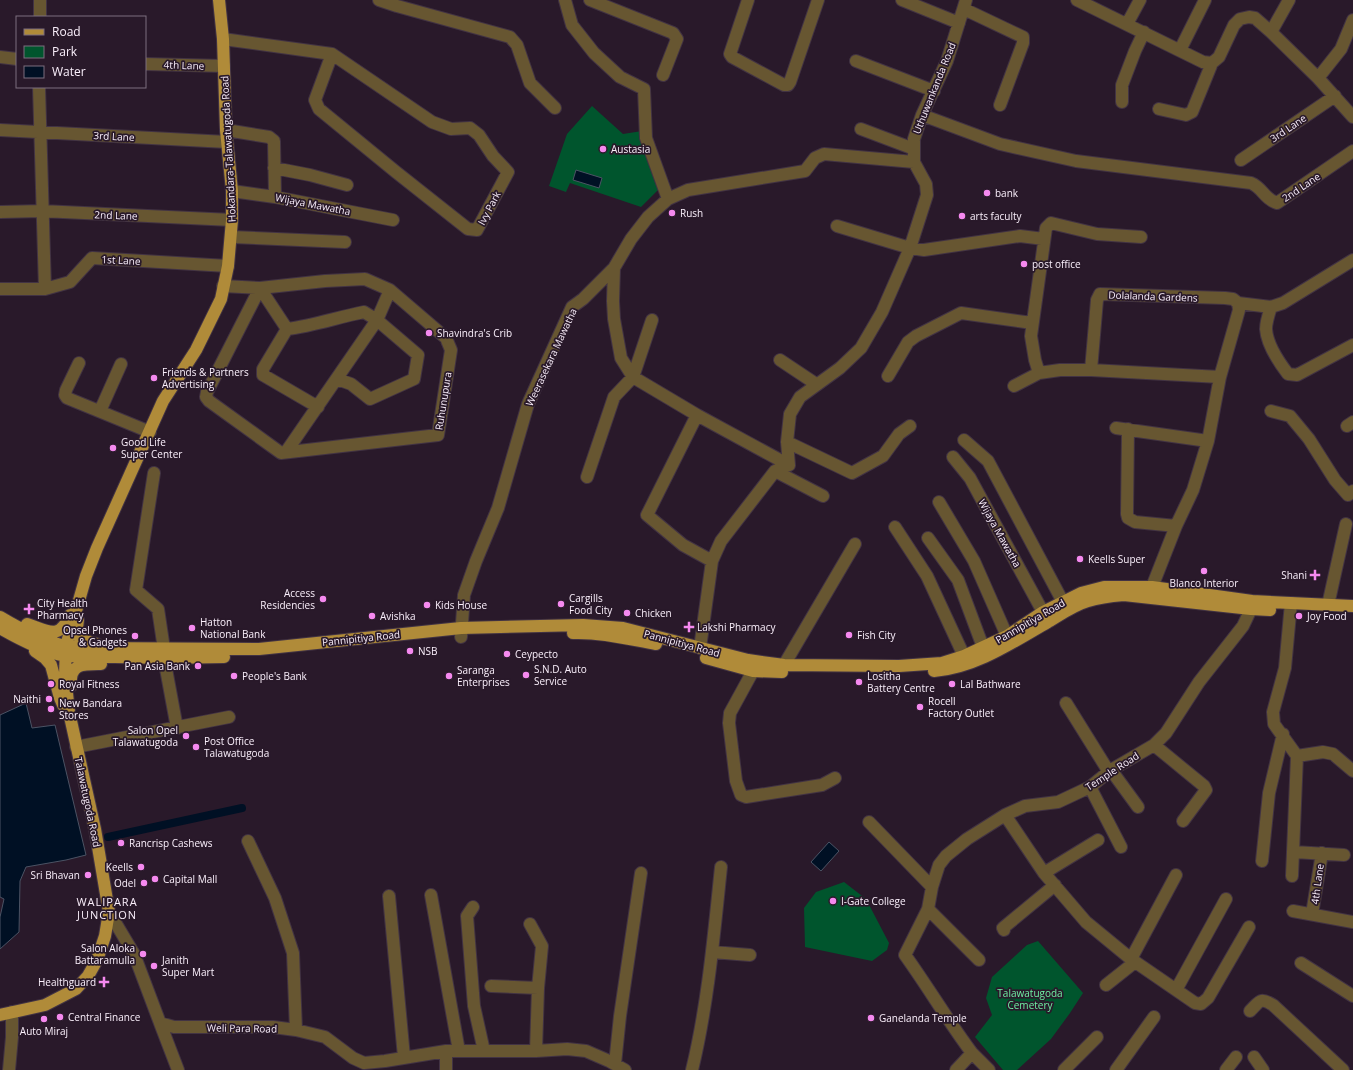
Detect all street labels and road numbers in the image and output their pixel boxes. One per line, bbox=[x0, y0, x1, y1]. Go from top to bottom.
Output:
street label: Uthuwankanda Road bbox=[909, 40, 959, 136]
street label: 4th Lane bbox=[163, 57, 205, 73]
street label: Hokandara-Talawatugoda Road bbox=[217, 75, 239, 223]
street label: 3rd Lane bbox=[1267, 111, 1309, 145]
street label: 3rd Lane bbox=[93, 128, 135, 144]
street label: 2nd Lane bbox=[1279, 169, 1323, 205]
street label: Ivy Park bbox=[474, 188, 504, 227]
street label: Wijaya Mawatha bbox=[274, 190, 352, 218]
street label: 2nd Lane bbox=[94, 207, 138, 223]
street label: 1st Lane bbox=[101, 252, 141, 268]
street label: Dolalanda Gardens bbox=[1108, 287, 1198, 305]
street label: Weerasekara Mawatha bbox=[522, 306, 580, 408]
street label: Ruhunupura bbox=[431, 371, 455, 431]
street label: Wijaya Mawatha bbox=[975, 496, 1025, 570]
street label: Pannipitiya Road bbox=[993, 595, 1067, 647]
street label: Pannipitiya Road bbox=[642, 626, 722, 660]
street label: Pannipitiya Road bbox=[321, 627, 401, 649]
street label: Temple Road bbox=[1083, 748, 1141, 794]
street label: Talawatugoda Road bbox=[72, 756, 104, 848]
street label: 4th Lane bbox=[1307, 863, 1327, 905]
street label: Weli Para Road bbox=[207, 1020, 277, 1036]

